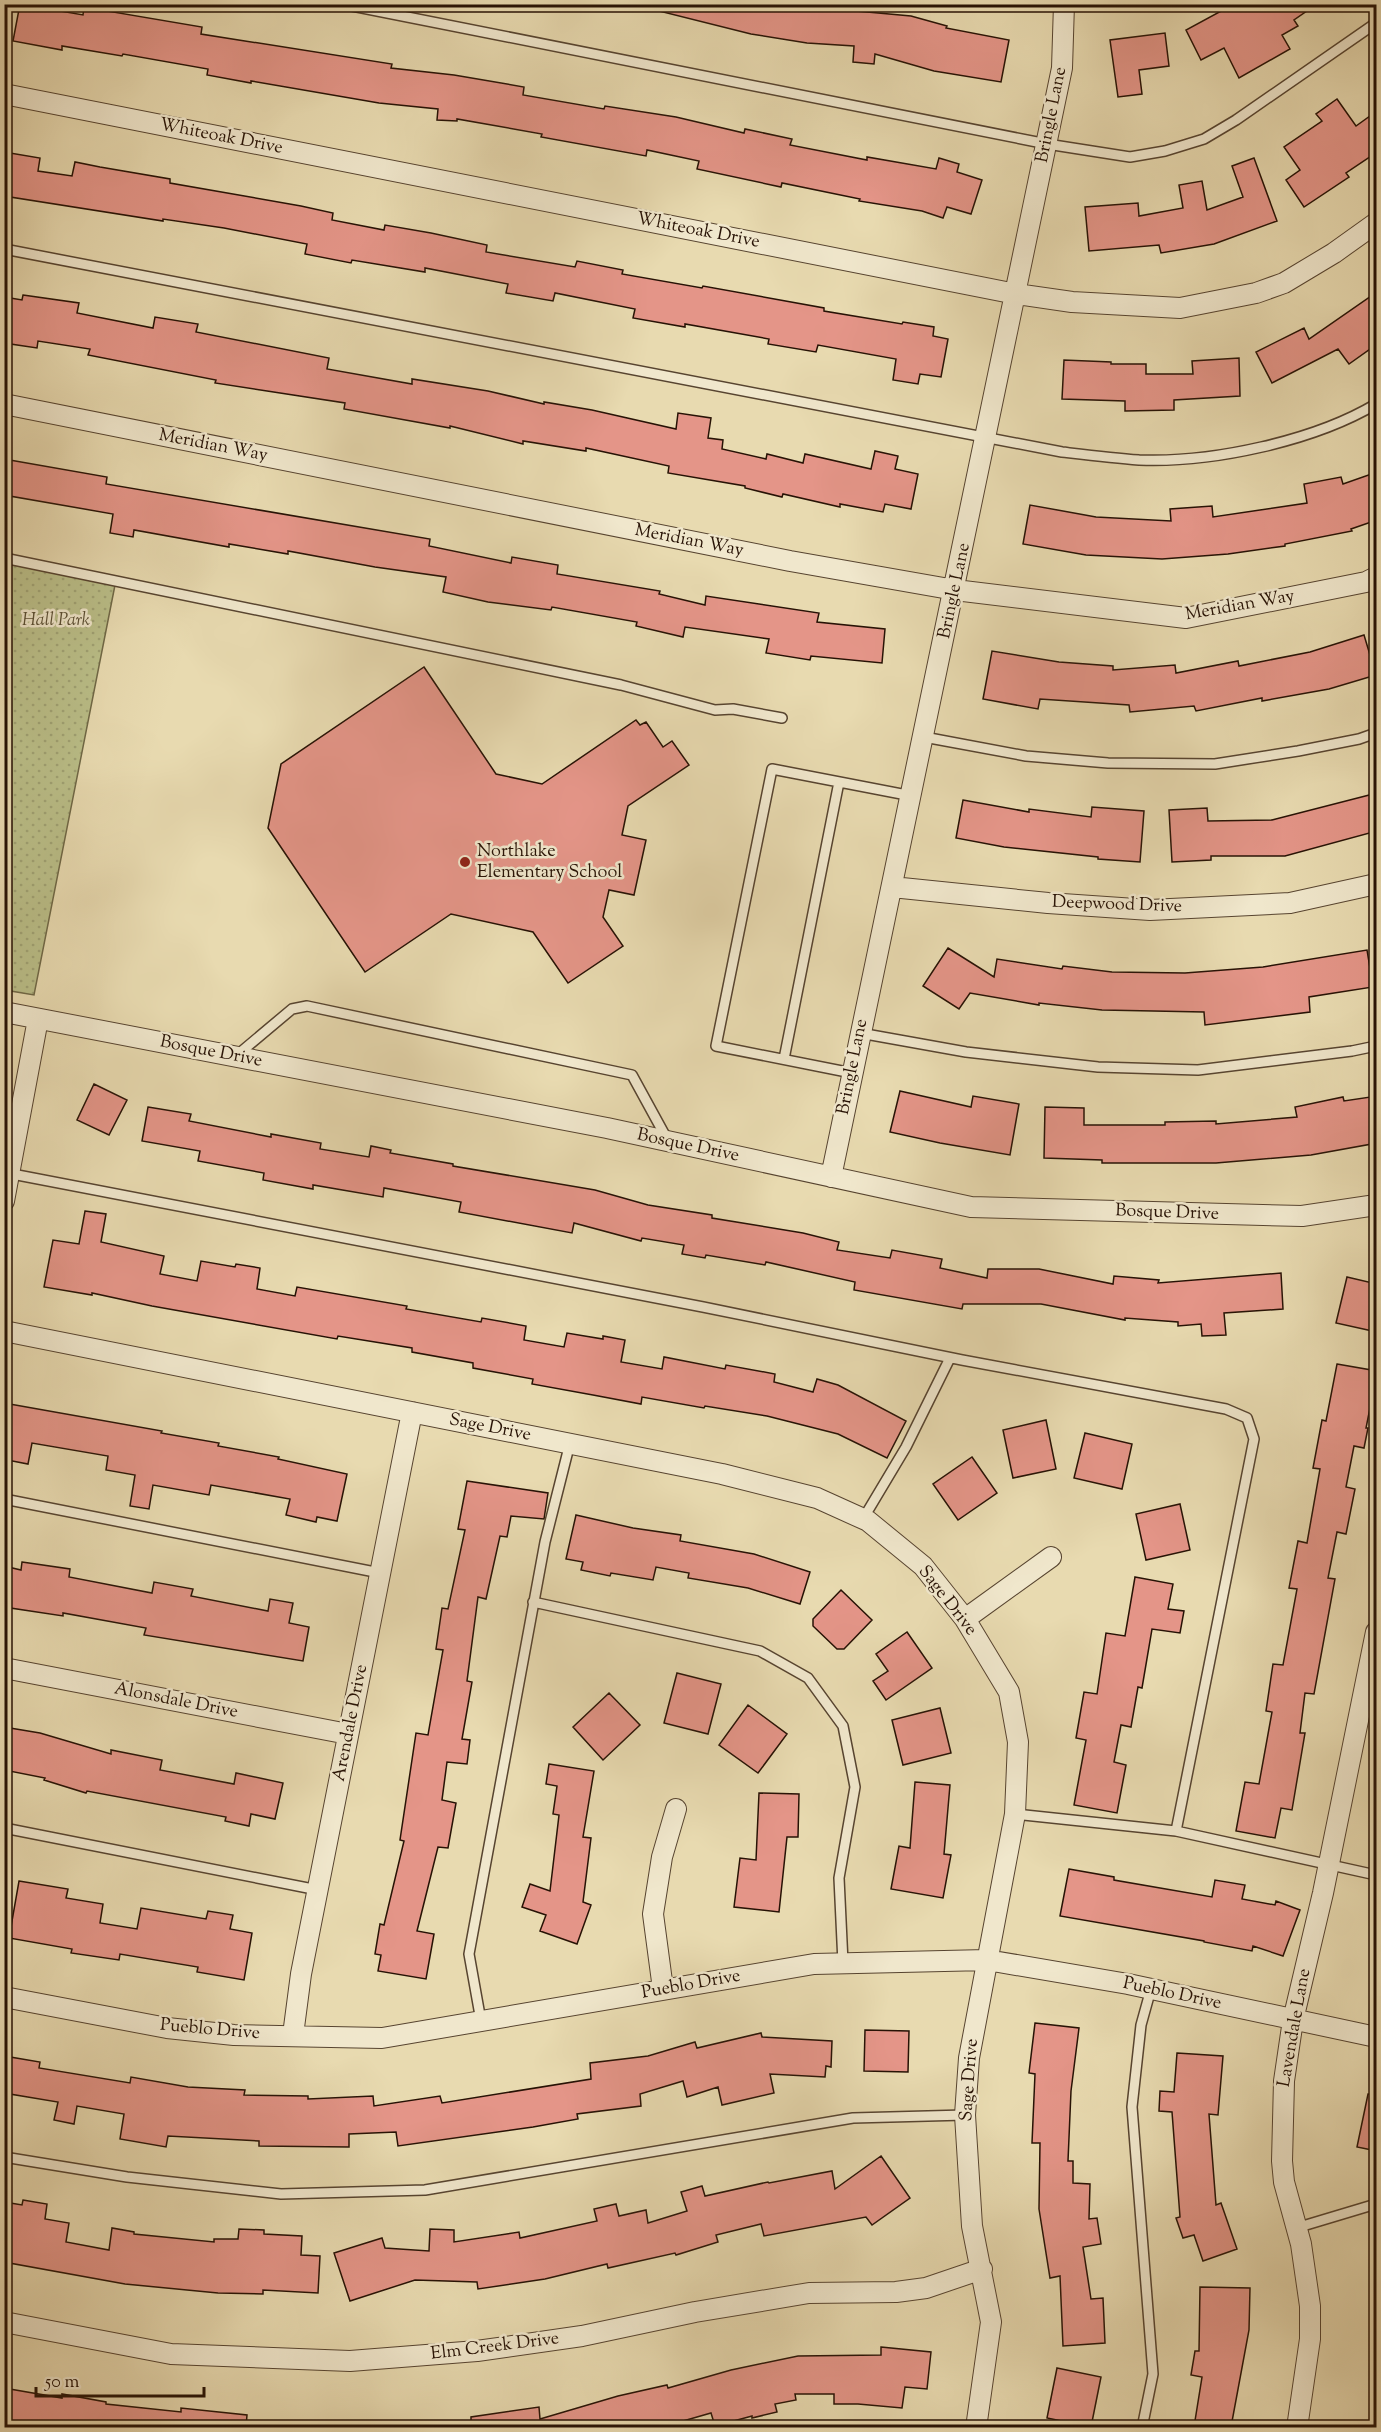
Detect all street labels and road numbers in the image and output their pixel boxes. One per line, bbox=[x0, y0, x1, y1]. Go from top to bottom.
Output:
street label: Bringle Lane bbox=[1030, 65, 1074, 165]
street label: Whiteoak Drive bbox=[157, 112, 285, 162]
street label: Whiteoak Drive bbox=[634, 206, 762, 256]
street label: Meridian Way bbox=[156, 423, 270, 469]
street label: Meridian Way bbox=[632, 518, 746, 564]
street label: Bringle Lane bbox=[932, 541, 978, 641]
street label: Meridian Way bbox=[1183, 584, 1297, 628]
street label: Deepwood Drive bbox=[1051, 890, 1183, 920]
street label: Bringle Lane bbox=[831, 1017, 875, 1117]
street label: Bosque Drive bbox=[157, 1029, 265, 1075]
street label: Bosque Drive bbox=[634, 1122, 742, 1170]
street label: Bosque Drive bbox=[1115, 1198, 1219, 1228]
street label: Sage Drive bbox=[447, 1407, 533, 1449]
street label: Sage Drive bbox=[911, 1560, 983, 1642]
street label: Arendale Drive bbox=[327, 1662, 375, 1784]
street label: Alonsdale Drive bbox=[112, 1676, 240, 1726]
street label: Pueblo Drive bbox=[639, 1964, 743, 2006]
street label: Lavendale Lane bbox=[1272, 1967, 1318, 2089]
street label: Pueblo Drive bbox=[1120, 1971, 1224, 2017]
street label: Pueblo Drive bbox=[159, 2013, 261, 2047]
street label: Sage Drive bbox=[954, 2038, 986, 2122]
street label: Elm Creek Drive bbox=[429, 2326, 561, 2368]

